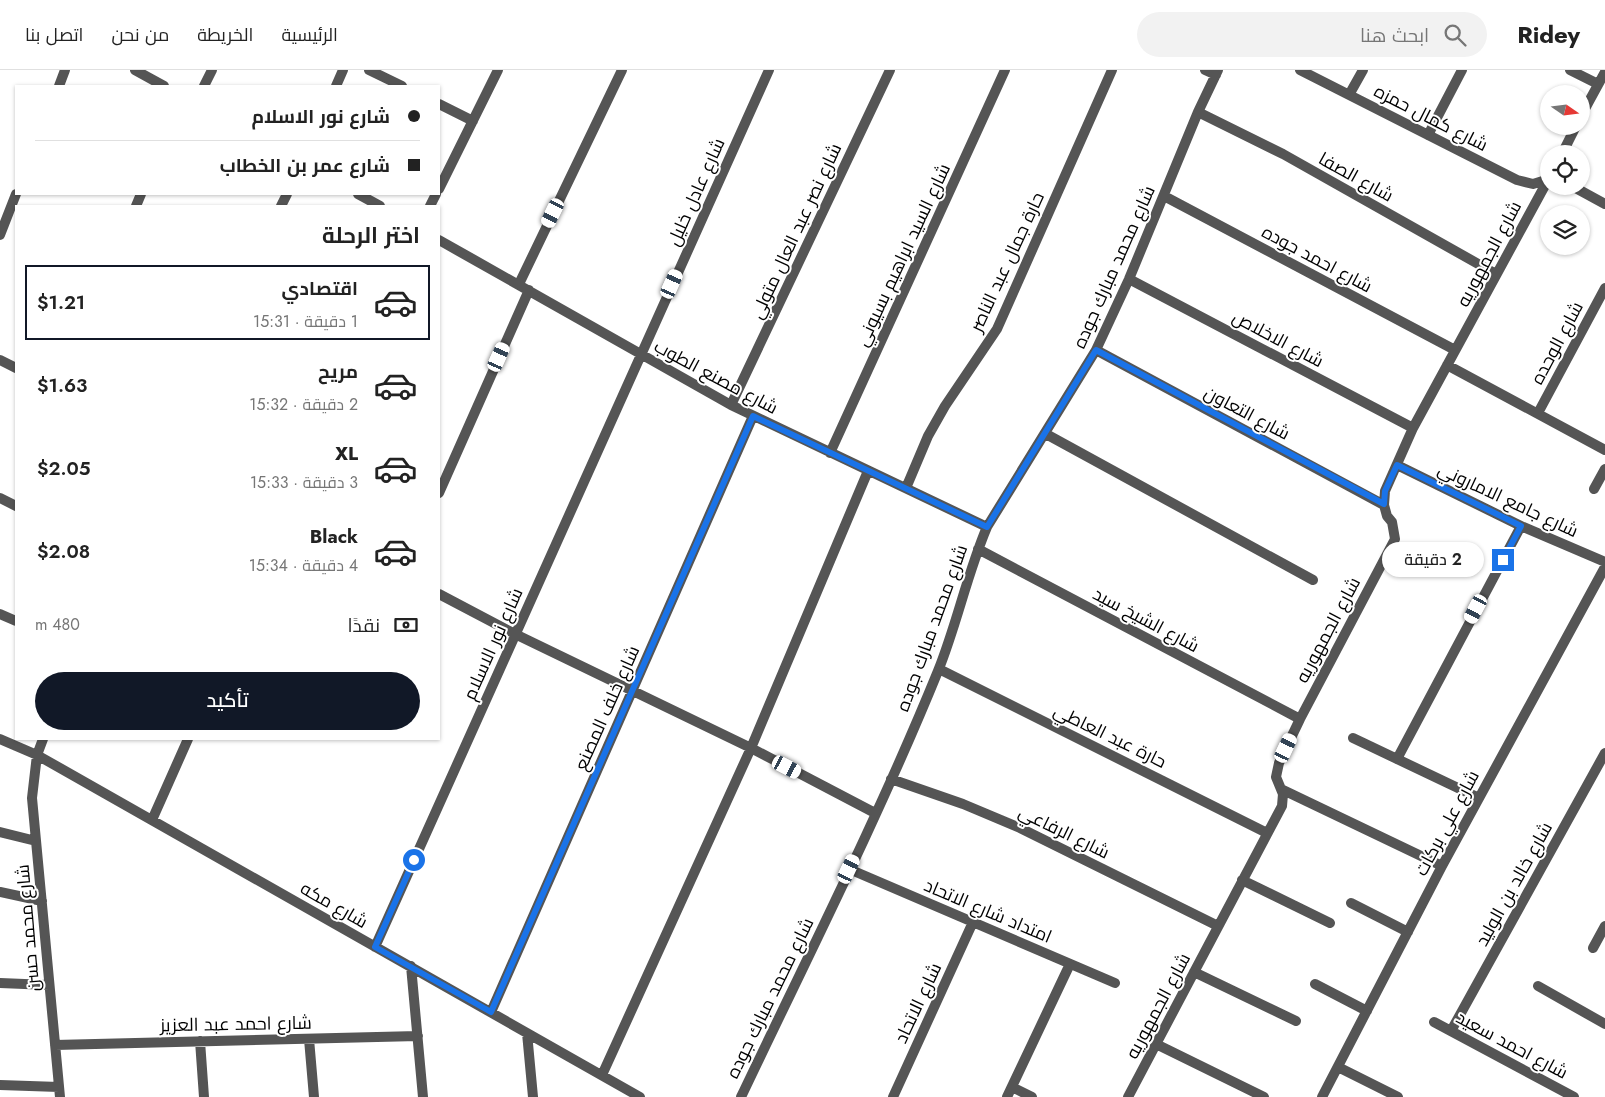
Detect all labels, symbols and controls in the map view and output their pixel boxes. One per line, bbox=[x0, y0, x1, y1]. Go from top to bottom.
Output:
search box bbox=[1137, 12, 1487, 57]
text: Ridey bbox=[1517, 17, 1580, 52]
icon: search bbox=[1441, 21, 1469, 49]
text: اتصل بنا bbox=[25, 22, 83, 48]
text: من نحن bbox=[111, 22, 169, 48]
text: الخريطة bbox=[197, 22, 253, 48]
text: الرئيسية bbox=[281, 22, 338, 48]
text: ابحث هنا bbox=[1360, 22, 1429, 49]
street label: شارع كمال حمزه bbox=[1370, 78, 1492, 158]
north arrow bbox=[1540, 85, 1590, 135]
map controls bbox=[1540, 85, 1590, 255]
text: شارع نور الاسلام bbox=[251, 103, 390, 130]
street label: شارع عادل خليل bbox=[661, 134, 731, 250]
street label: شارع نصر عبد العال متولي bbox=[744, 139, 849, 324]
button: locate bbox=[1540, 145, 1590, 195]
street label: شارع الصفا bbox=[1314, 146, 1398, 208]
text: شارع عمر بن الخطاب bbox=[220, 152, 390, 179]
street label: شارع السيد ابراهيم بسيوني bbox=[849, 159, 958, 351]
street label: شارع محمد مبارك جوده bbox=[1066, 181, 1162, 353]
street label: حارة جمال عبد الناصر bbox=[963, 188, 1051, 337]
car bbox=[539, 196, 566, 230]
street label: شارع الجمهوريه bbox=[1450, 196, 1528, 312]
button: layers bbox=[1540, 205, 1590, 255]
text: اختر الرحلة bbox=[322, 219, 420, 251]
street label: شارع احمد جوده bbox=[1257, 219, 1377, 299]
car bbox=[659, 267, 684, 301]
text: اقتصادي bbox=[282, 275, 358, 302]
icon: car bbox=[373, 280, 418, 325]
text: $1.21 bbox=[37, 289, 85, 316]
street label: شارع الوحده bbox=[1524, 297, 1590, 389]
street label: شارع الاخلاص bbox=[1228, 304, 1328, 374]
text: 1 دقيقة · 15:31 bbox=[253, 310, 358, 333]
street label: شارع مصنع الطوب bbox=[649, 333, 783, 421]
car bbox=[486, 340, 511, 374]
text: مريح bbox=[318, 358, 358, 385]
icon: car bbox=[373, 363, 418, 408]
text: $1.63 bbox=[37, 372, 87, 399]
street label: شارع التعاون bbox=[1199, 379, 1295, 447]
text: 2 دقيقة · 15:32 bbox=[249, 393, 358, 416]
text: XL bbox=[335, 440, 358, 467]
icon: car bbox=[373, 446, 418, 491]
text: $2.05 bbox=[37, 455, 91, 482]
street label: شارع جامع الاماروني bbox=[1433, 456, 1583, 545]
text: 3 دقيقة · 15:33 bbox=[250, 471, 358, 494]
text: Black bbox=[310, 523, 358, 550]
icon: car bbox=[373, 529, 418, 574]
text: $2.08 bbox=[37, 538, 90, 565]
street label: شارع محمد مبارك جوده bbox=[890, 541, 974, 715]
callout: 2 دقيقة bbox=[1383, 542, 1486, 578]
text: 2 دقيقة bbox=[1404, 548, 1462, 571]
route end bbox=[1492, 549, 1514, 571]
text: 4 دقيقة · 15:34 bbox=[249, 554, 358, 577]
street label: شارع الجمهوريه bbox=[1289, 572, 1367, 688]
street label: شارع الشيخ سيد bbox=[1088, 581, 1204, 659]
street label: شارع نور الاسلام bbox=[457, 584, 529, 704]
car bbox=[1462, 592, 1489, 626]
icon: cash bbox=[392, 611, 420, 639]
text: نقدًا bbox=[348, 612, 380, 639]
text: 480 m bbox=[35, 613, 80, 636]
street label: شارع خلف المصنع bbox=[568, 641, 646, 775]
button: تأكيد bbox=[35, 672, 420, 730]
street label: حارة عبد العاطي bbox=[1049, 697, 1171, 775]
car bbox=[1272, 731, 1299, 765]
car bbox=[770, 754, 803, 780]
street label: شارع علي بركات bbox=[1408, 766, 1487, 881]
street label: شارع الرفاعي bbox=[1014, 799, 1114, 866]
street label: شارع خالد بن الوليد bbox=[1469, 817, 1559, 951]
route start bbox=[403, 849, 425, 871]
car bbox=[835, 852, 862, 886]
street label: شارع محمد حسن bbox=[9, 863, 47, 993]
street label: امتداد شارع الاتحاد bbox=[920, 872, 1056, 950]
street label: شارع مكه bbox=[295, 875, 373, 935]
street label: شارع محمد مبارك جوده bbox=[720, 913, 820, 1083]
street label: شارع الجمهوريه bbox=[1119, 948, 1197, 1064]
street label: شارع الاتحاد bbox=[888, 958, 948, 1048]
street label: شارع احمد سعيد bbox=[1451, 1005, 1573, 1085]
street label: شارع احمد عبد العزيز bbox=[159, 1010, 312, 1038]

